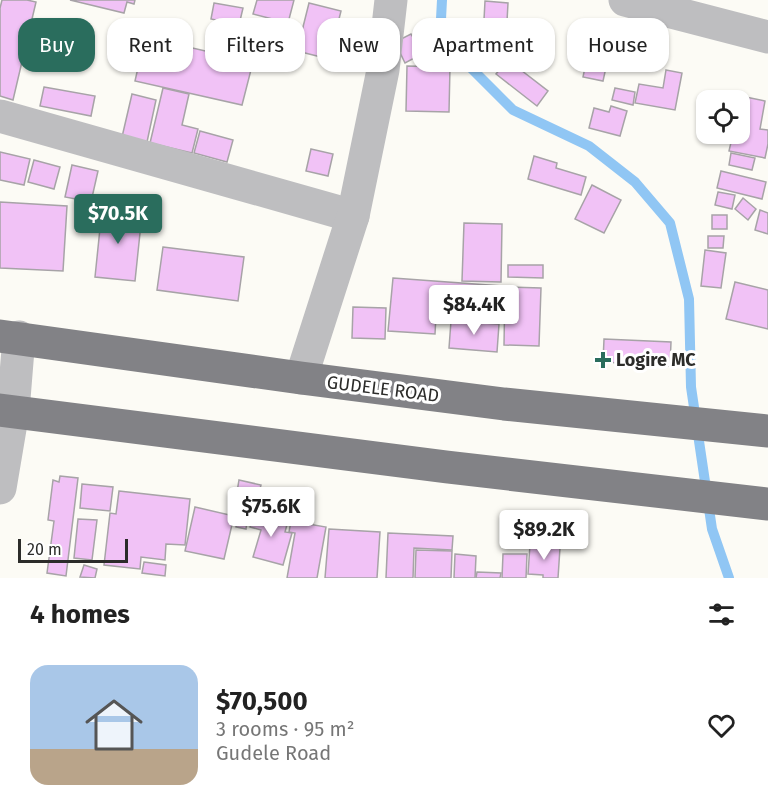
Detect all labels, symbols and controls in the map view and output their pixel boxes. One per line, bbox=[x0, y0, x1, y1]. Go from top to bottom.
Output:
chip: Buy bbox=[18, 18, 95, 72]
chip: Rent bbox=[107, 18, 193, 72]
chip: Filters bbox=[205, 18, 305, 72]
chip: New bbox=[317, 18, 400, 72]
chip: Apartment bbox=[412, 18, 555, 72]
chip: House bbox=[567, 18, 669, 72]
map controls bbox=[696, 90, 750, 144]
button: locate bbox=[696, 90, 750, 144]
pin: $70.5K bbox=[69, 194, 167, 245]
text: $70.5K bbox=[88, 201, 148, 225]
pin: $84.4K bbox=[425, 285, 523, 336]
text: $84.4K bbox=[443, 292, 505, 316]
place label: Logire MC bbox=[616, 349, 696, 371]
marker: Logire MC bbox=[594, 351, 612, 369]
street label: GUDELE ROAD bbox=[326, 371, 440, 407]
pin: $75.6K bbox=[222, 487, 320, 538]
text: $75.6K bbox=[242, 494, 300, 518]
pin: $89.2K bbox=[495, 510, 593, 561]
text: $89.2K bbox=[513, 517, 575, 541]
scale bar bbox=[18, 536, 128, 564]
text: 20 m bbox=[27, 540, 62, 559]
icon: filters bbox=[705, 598, 738, 631]
text: 4 homes bbox=[30, 599, 130, 630]
text: $70,500 bbox=[216, 686, 308, 717]
icon: home bbox=[78, 689, 150, 761]
icon: heart bbox=[705, 709, 738, 742]
text: 3 rooms · 95 m² bbox=[216, 717, 355, 741]
text: Gudele Road bbox=[216, 741, 331, 765]

